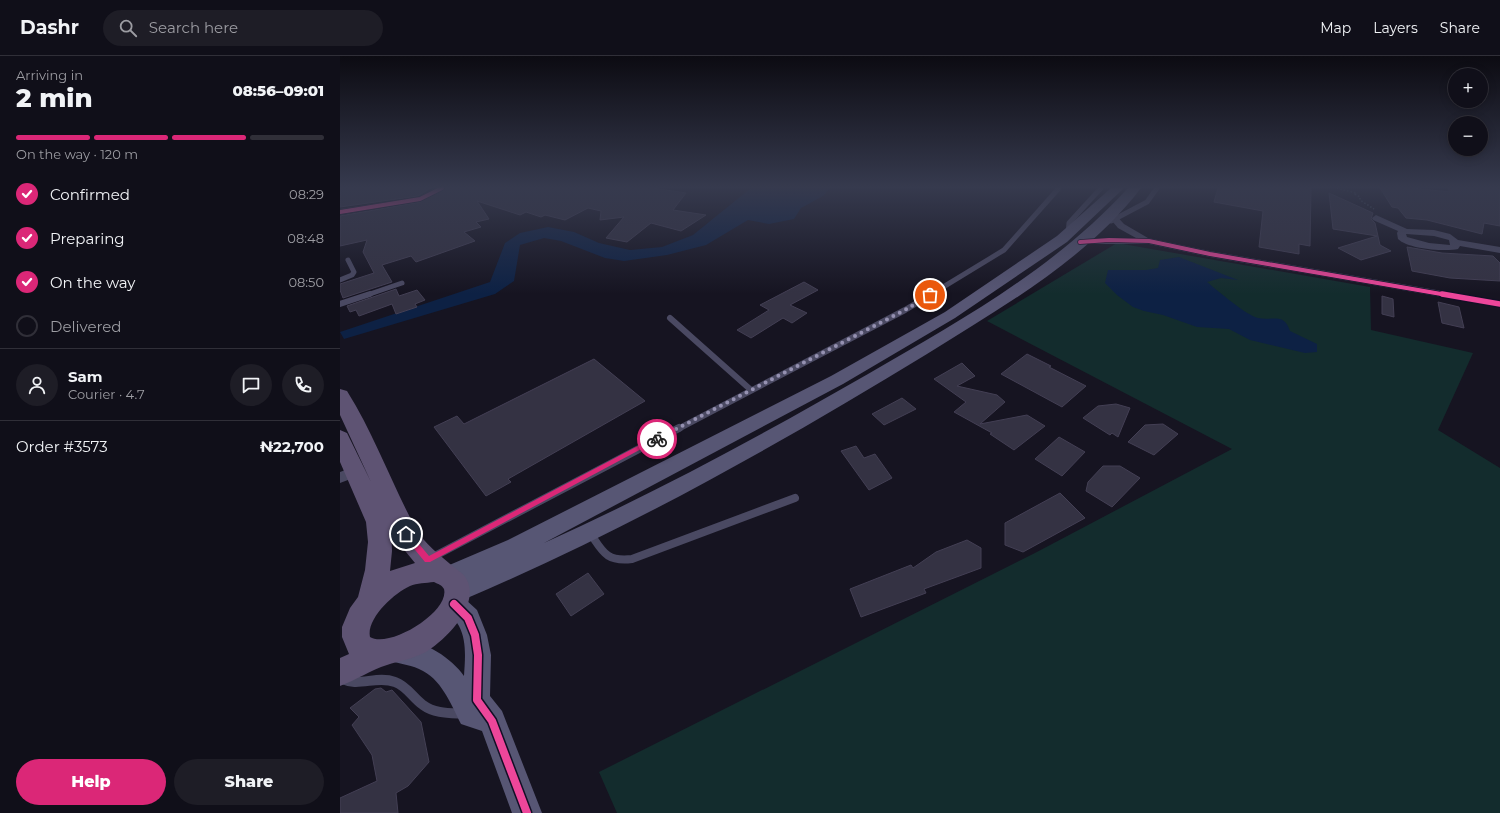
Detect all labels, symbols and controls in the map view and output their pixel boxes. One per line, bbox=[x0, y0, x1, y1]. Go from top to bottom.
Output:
search box bbox=[103, 10, 383, 46]
text: Dashr bbox=[20, 16, 79, 39]
icon: search bbox=[117, 17, 139, 39]
text: Search here bbox=[149, 18, 238, 37]
text: Map bbox=[1320, 19, 1351, 37]
text: Layers bbox=[1373, 19, 1418, 37]
text: Share bbox=[1440, 19, 1480, 37]
text: Arriving in bbox=[16, 67, 83, 83]
map controls bbox=[1448, 68, 1488, 156]
button: + bbox=[1448, 68, 1488, 108]
text: 08:56–09:01 bbox=[232, 81, 324, 100]
text: 2 min bbox=[16, 82, 93, 114]
button: − bbox=[1448, 116, 1488, 156]
text: On the way · 120 m bbox=[16, 146, 138, 162]
icon: check bbox=[16, 183, 38, 205]
text: Confirmed bbox=[50, 185, 130, 204]
text: 08:29 bbox=[289, 186, 324, 202]
icon: check bbox=[16, 227, 38, 249]
text: Preparing bbox=[50, 229, 125, 248]
text: 08:48 bbox=[287, 230, 324, 246]
icon: check bbox=[16, 271, 38, 293]
text: On the way bbox=[50, 273, 135, 292]
text: 08:50 bbox=[288, 274, 324, 290]
pin bbox=[913, 278, 947, 312]
icon: bag bbox=[919, 284, 941, 306]
text: Delivered bbox=[50, 317, 122, 336]
button: person bbox=[16, 364, 58, 406]
button: chat bbox=[230, 364, 272, 406]
button: phone bbox=[282, 364, 324, 406]
text: Sam bbox=[68, 367, 103, 386]
text: Courier · 4.7 bbox=[68, 386, 145, 402]
courier bbox=[637, 419, 677, 459]
icon: bike bbox=[646, 428, 668, 450]
text: Order #3573 bbox=[16, 437, 108, 456]
text: ₦22,700 bbox=[260, 437, 324, 456]
pin bbox=[389, 517, 423, 551]
icon: home bbox=[395, 523, 417, 545]
button: Help bbox=[16, 759, 166, 805]
button: Share bbox=[174, 759, 324, 805]

